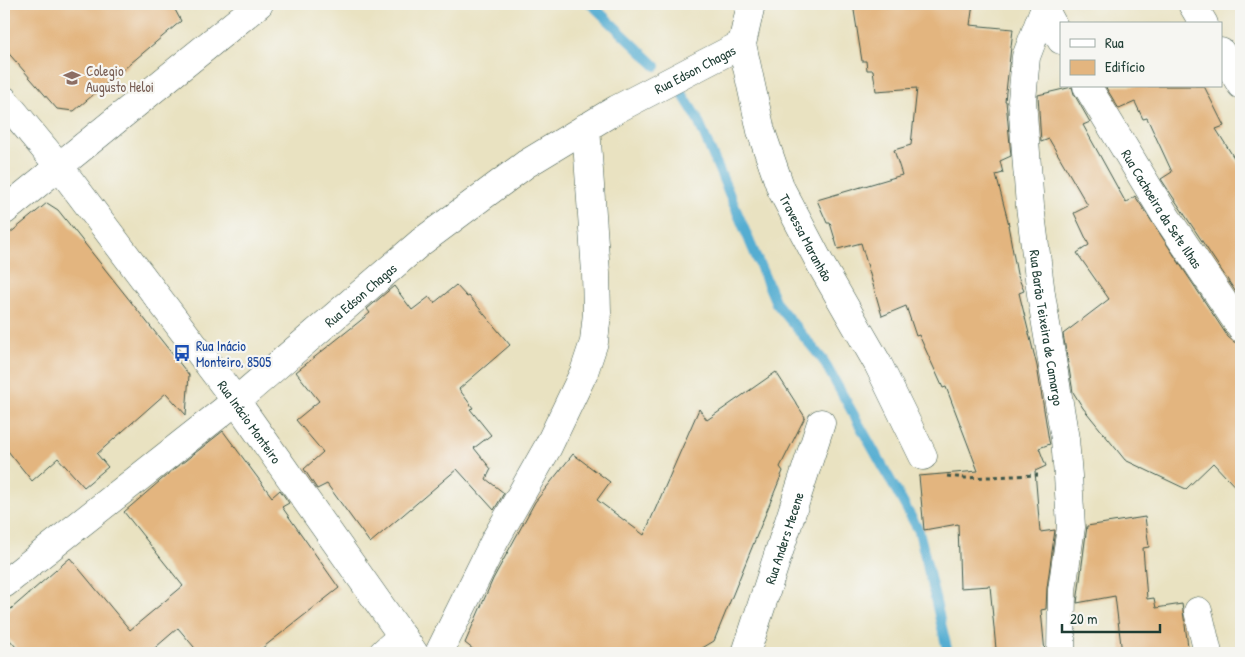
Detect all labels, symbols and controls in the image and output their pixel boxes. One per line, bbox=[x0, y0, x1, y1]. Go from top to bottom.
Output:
legend bbox=[1060, 22, 1222, 88]
text: Rua bbox=[1105, 32, 1124, 53]
street label: Rua Edson Chagas bbox=[651, 40, 739, 98]
text: Edifício bbox=[1105, 56, 1145, 77]
place label: Colegio Augusto Heloi bbox=[86, 61, 154, 97]
school or university icon: Colegio Augusto Heloi bbox=[62, 68, 82, 88]
street label: Rua Cachoeira da Sete Ilhas bbox=[1118, 146, 1207, 272]
street label: Travessa Maranhão bbox=[776, 190, 838, 285]
street label: Rua Barão Teixeira de Camargo bbox=[1026, 249, 1069, 407]
street label: Rua Edson Chagas bbox=[320, 258, 400, 331]
place label: Rua Inácio Monteiro, 8505 bbox=[196, 336, 271, 371]
bus stop icon: Rua Inácio Monteiro, 8505 bbox=[172, 343, 192, 363]
street label: Rua Inácio Monteiro bbox=[214, 376, 287, 467]
street label: Rua Anders Mecene bbox=[760, 489, 808, 586]
scale bar bbox=[1062, 602, 1160, 634]
text: 20 m bbox=[1070, 608, 1097, 629]

